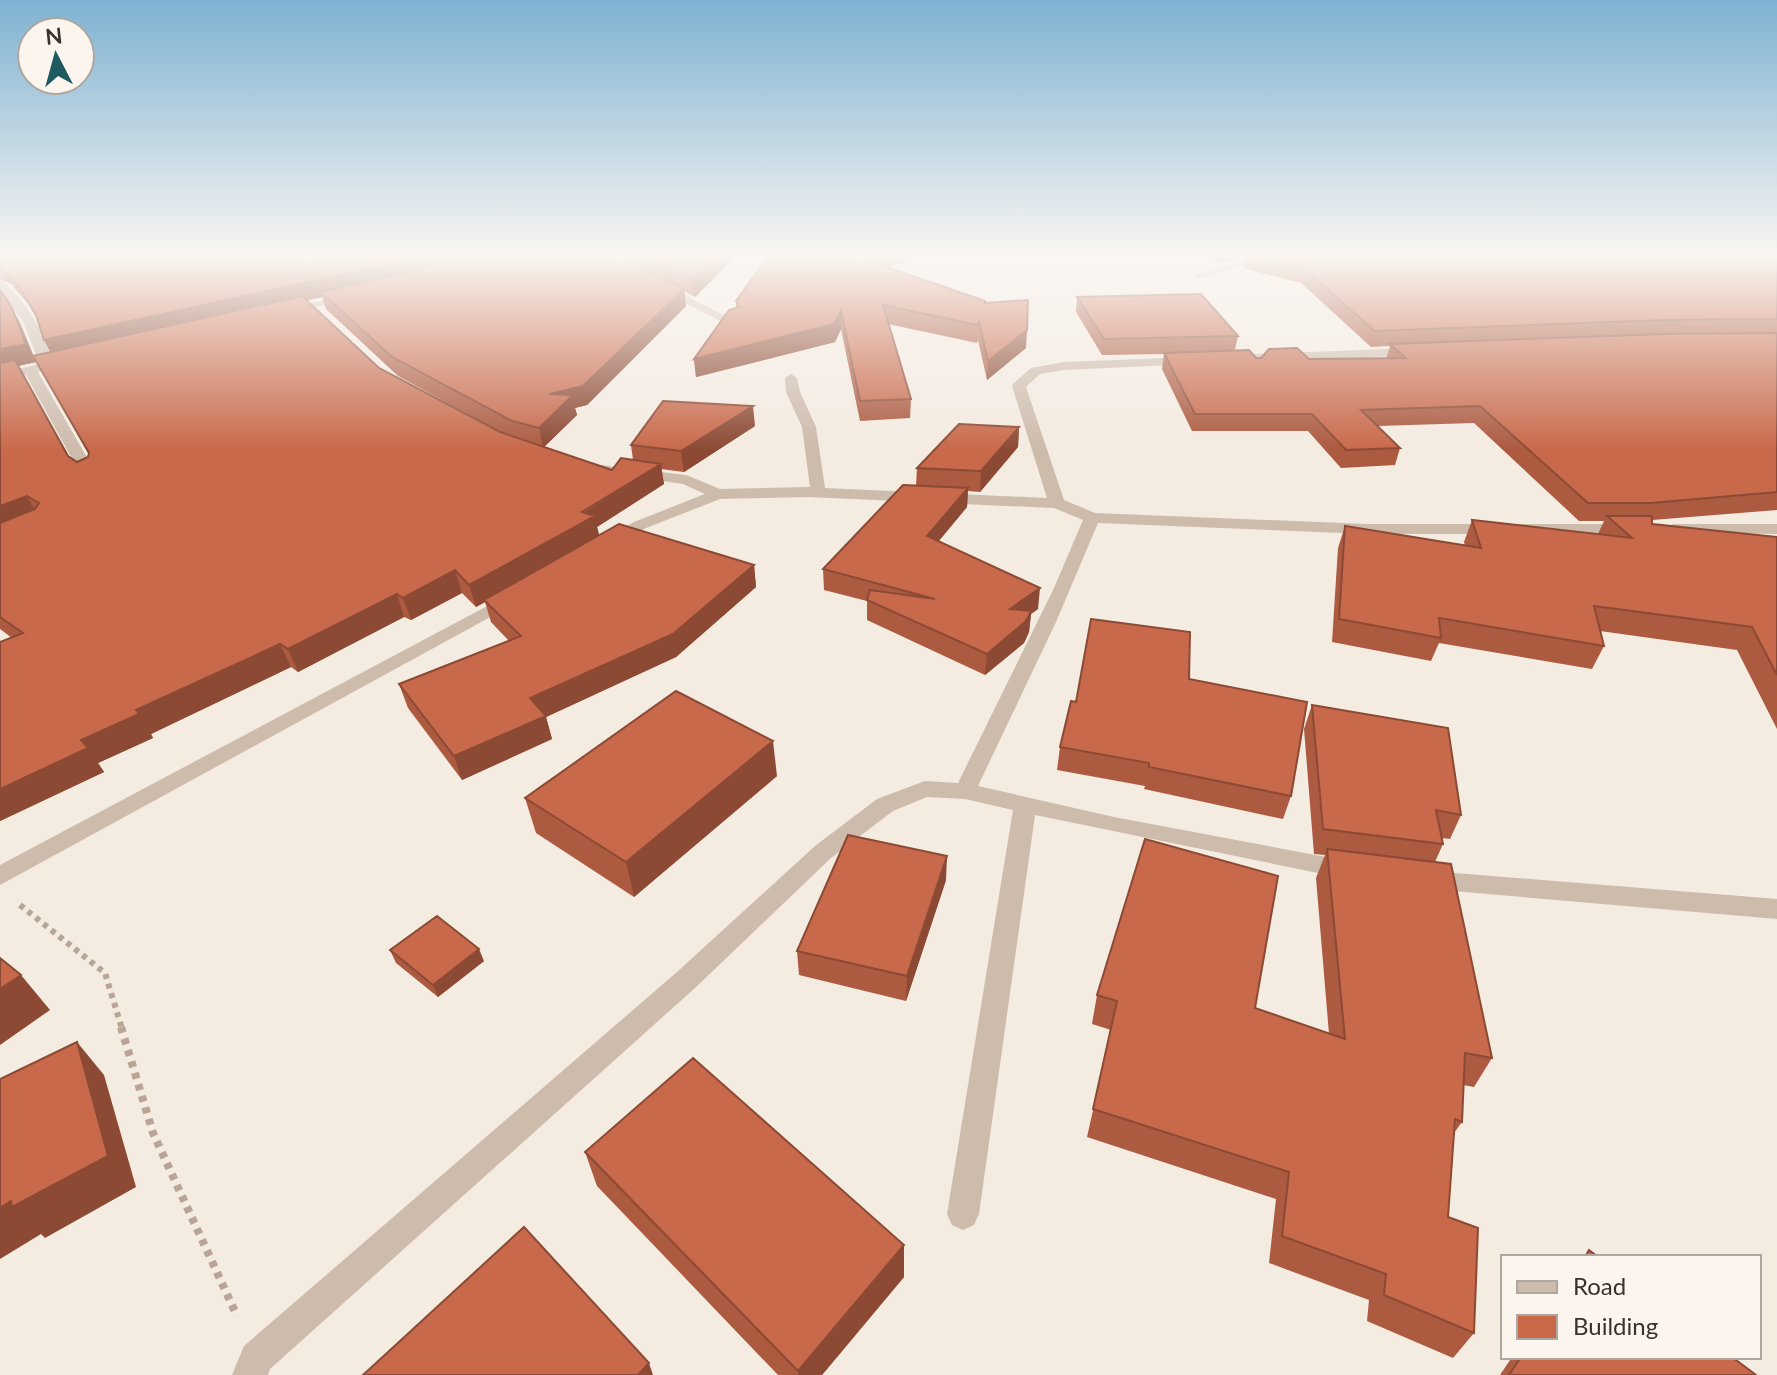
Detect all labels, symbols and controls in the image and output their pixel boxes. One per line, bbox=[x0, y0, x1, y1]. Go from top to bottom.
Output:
north arrow bbox=[16, 16, 96, 96]
text: N bbox=[44, 21, 64, 50]
legend bbox=[1501, 1255, 1761, 1359]
text: Road bbox=[1573, 1271, 1626, 1300]
text: Building bbox=[1573, 1311, 1658, 1340]

